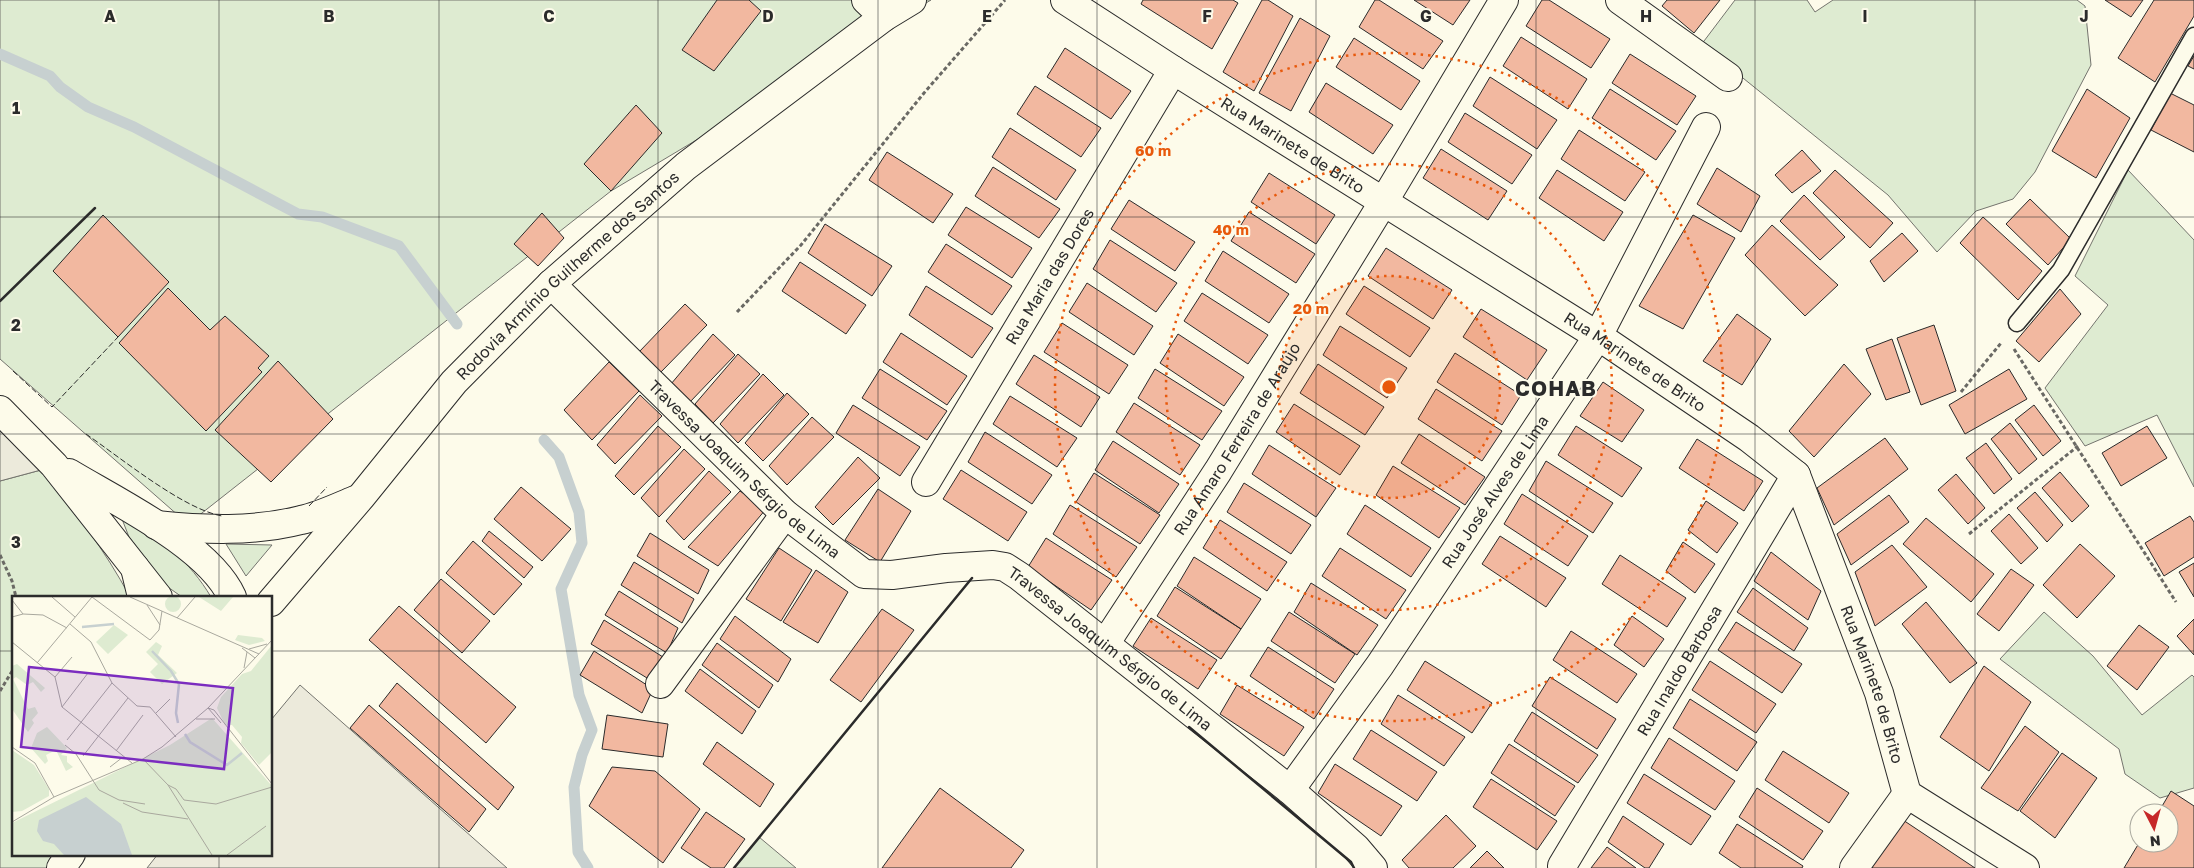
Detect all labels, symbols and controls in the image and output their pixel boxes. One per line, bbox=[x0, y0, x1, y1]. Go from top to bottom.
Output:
text: A bbox=[104, 6, 116, 26]
text: B bbox=[323, 6, 335, 26]
text: C bbox=[543, 6, 555, 26]
text: D bbox=[762, 6, 774, 26]
text: E bbox=[982, 6, 992, 26]
text: F bbox=[1202, 6, 1212, 26]
text: G bbox=[1420, 6, 1432, 26]
text: H bbox=[1640, 6, 1652, 26]
text: I bbox=[1862, 6, 1868, 26]
text: J bbox=[2079, 6, 2089, 26]
street label: Rua Marinete de Brito bbox=[1217, 92, 1368, 197]
text: 1 bbox=[12, 98, 20, 118]
text: 60 m bbox=[1135, 141, 1171, 159]
street label: Rodovia Armínio Guilherme dos Santos bbox=[452, 167, 683, 384]
street label: Rua Maria das Dores bbox=[1001, 204, 1098, 348]
text: 40 m bbox=[1213, 220, 1249, 238]
text: 20 m bbox=[1293, 299, 1329, 317]
street label: Rua Marinete de Brito bbox=[1560, 307, 1710, 416]
text: 2 bbox=[11, 315, 21, 335]
street label: Rua Amaro Ferreira de Araújo bbox=[1169, 339, 1305, 539]
district label: COHAB bbox=[1515, 375, 1597, 401]
street label: Travessa Joaquim Sérgio de Lima bbox=[645, 376, 844, 562]
centre of rings bbox=[1380, 378, 1398, 396]
street label: Rua José Alves de Lima bbox=[1437, 411, 1553, 572]
text: 3 bbox=[11, 532, 21, 552]
street label: Travessa Joaquim Sérgio de Lima bbox=[1005, 562, 1216, 735]
inset map bbox=[12, 596, 272, 856]
street label: Rua Inaldo Barbosa bbox=[1632, 601, 1726, 739]
street label: Rua Marinete de Brito bbox=[1836, 602, 1908, 766]
north arrow bbox=[2129, 803, 2179, 853]
text: N bbox=[2149, 832, 2162, 850]

